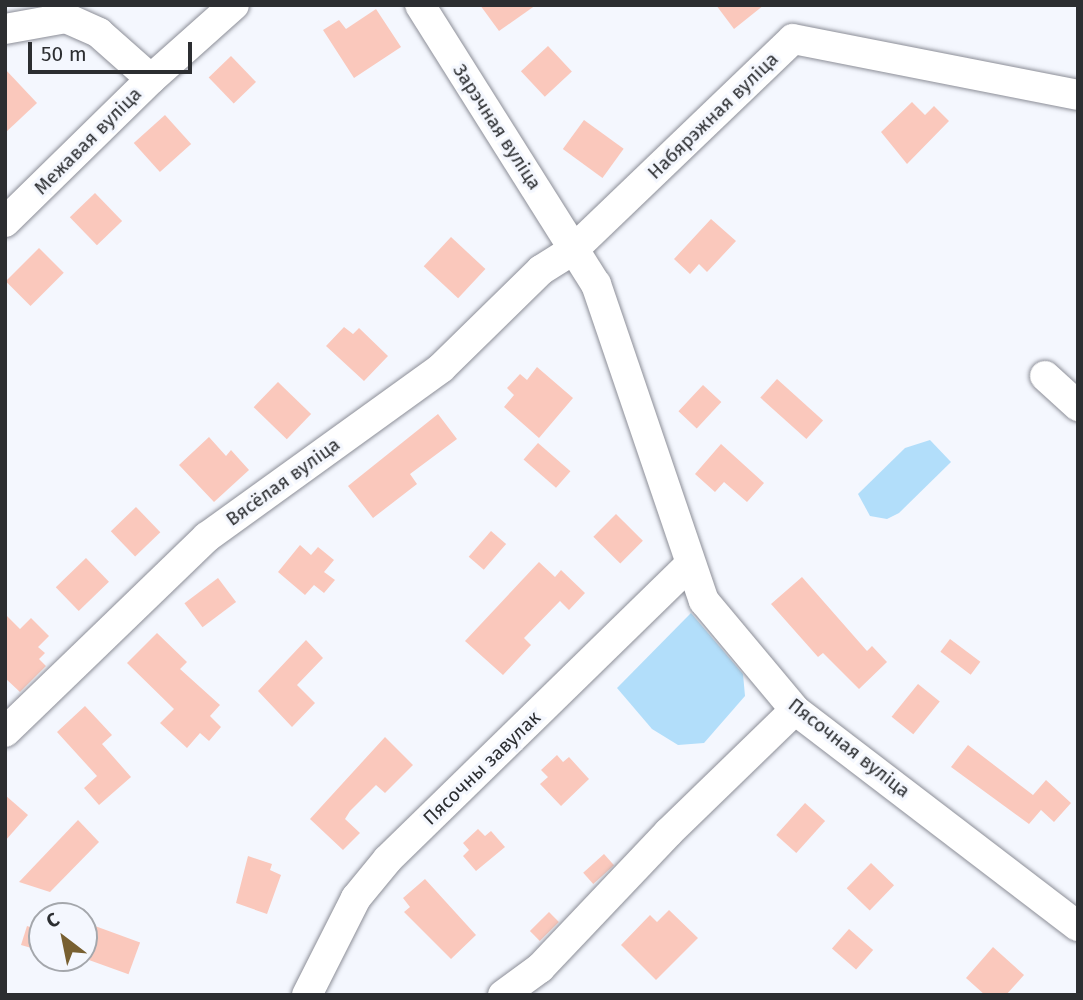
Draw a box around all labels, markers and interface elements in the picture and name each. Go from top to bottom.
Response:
scale bar [32,28,196,72]
text: 50 m [41,41,87,67]
street label: Набярэжная вуліца [643,48,783,184]
street label: Зарэчная вуліца [448,60,546,194]
street label: Межавая вуліца [30,83,146,199]
street label: Вясёлая вуліца [222,433,344,531]
street label: Пясочная вуліца [784,693,914,803]
street label: Пясочны завулак [419,706,545,830]
north arrow [28,902,98,972]
text: С [42,908,63,933]

